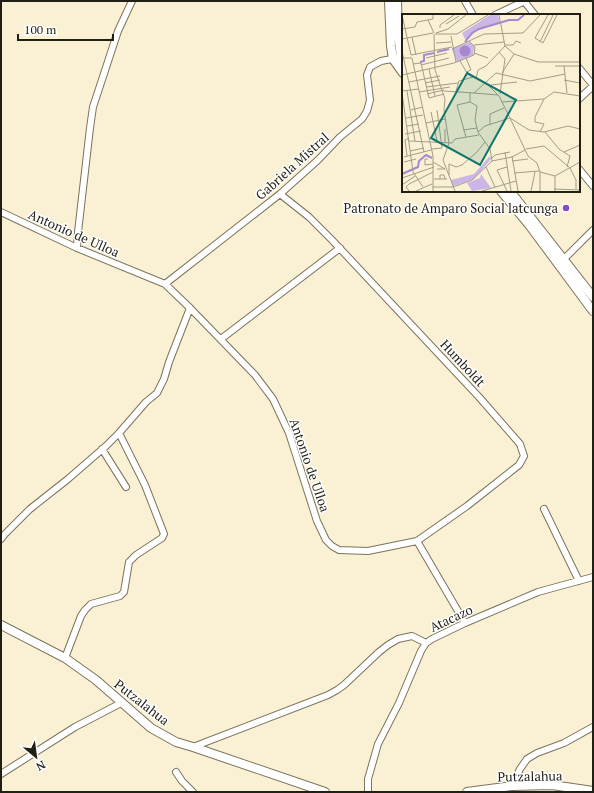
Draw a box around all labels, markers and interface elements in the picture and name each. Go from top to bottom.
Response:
inset map [402,14,580,192]
scale bar [18,16,113,42]
text: 100 m [24,22,57,37]
street label: Gabriela Mistral [252,128,333,204]
place label: Patronato de Amparo Social latcunga [343,199,558,217]
marker: Patronato de Amparo Social latcunga [561,203,571,213]
street label: Antonio de Ulloa [26,205,123,261]
street label: Humboldt [437,336,490,391]
street label: Antonio de Ulloa [286,416,335,515]
street label: Atacazo [427,600,475,636]
street label: Putzalahua [111,675,174,729]
north arrow [16,737,56,777]
text: N [33,758,48,774]
street label: Putzalahua [497,766,563,786]

